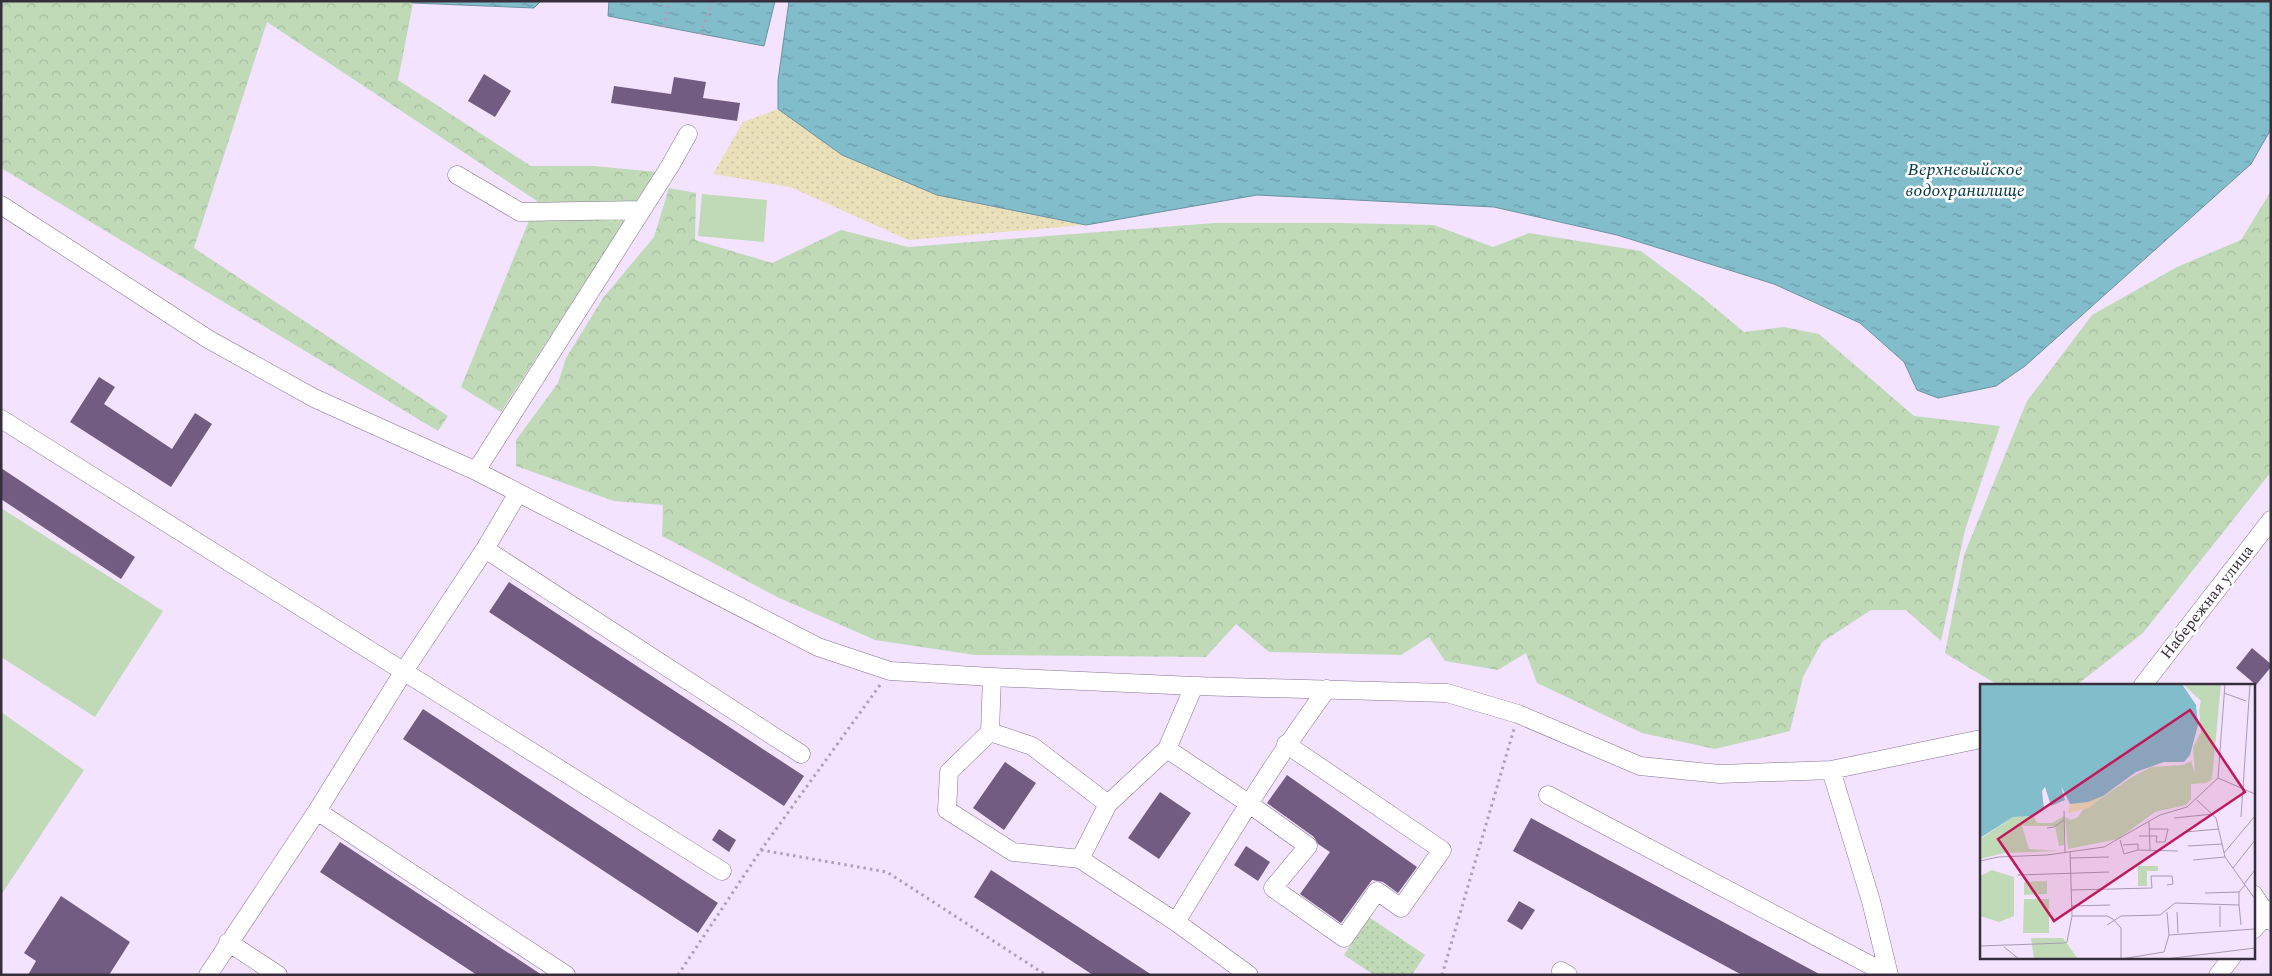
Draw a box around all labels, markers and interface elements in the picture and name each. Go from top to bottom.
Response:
water label: Верхневыйское водохранилище [1905,156,2025,204]
street label: Набережная улица [2155,540,2259,664]
inset map [1980,684,2254,958]

